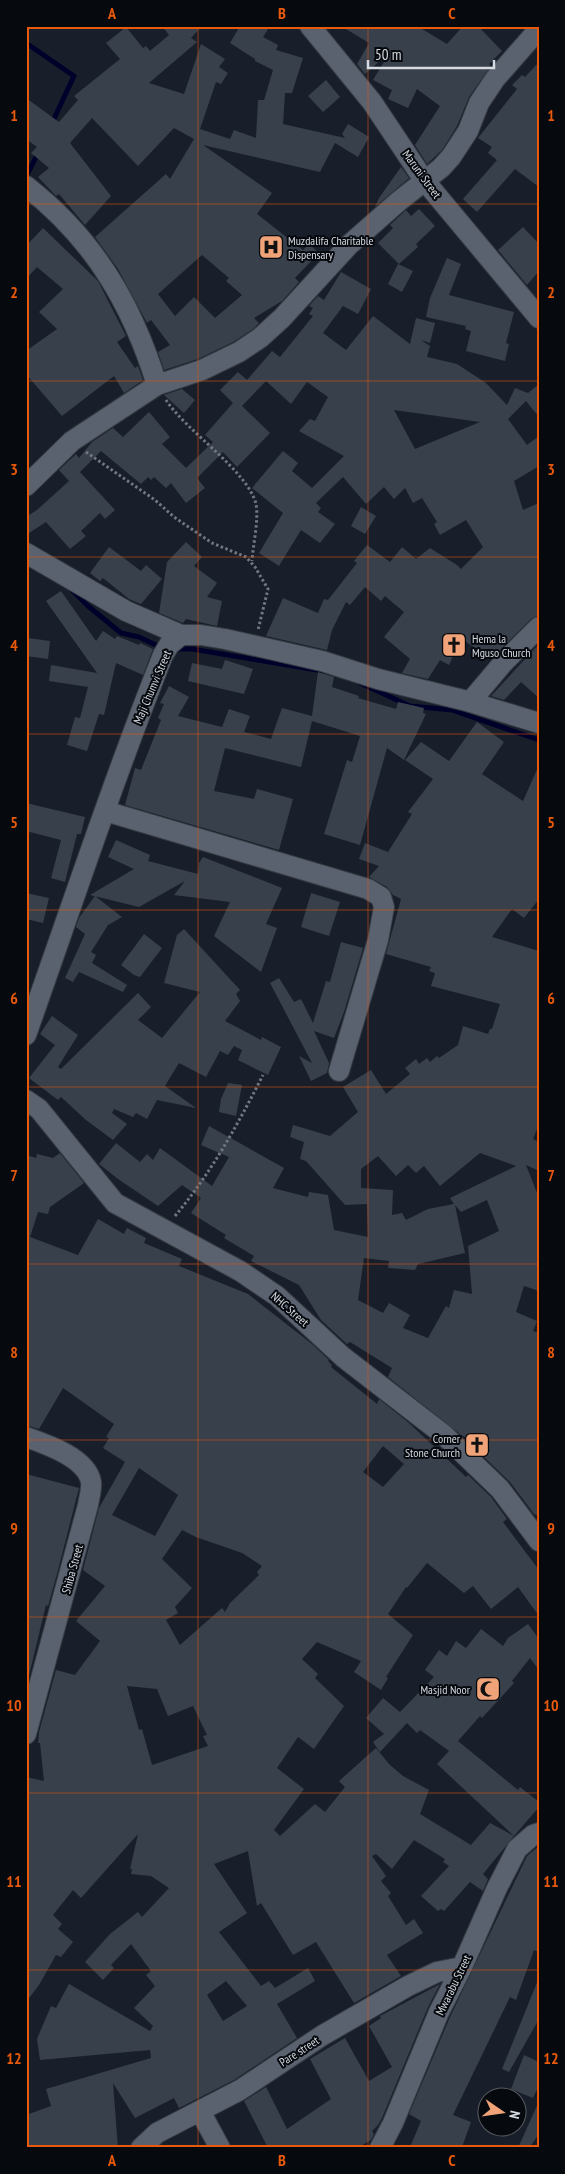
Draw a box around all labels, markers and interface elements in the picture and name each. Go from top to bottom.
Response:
text: A [107,3,117,23]
text: B [278,3,286,23]
text: C [448,3,456,23]
scale bar [368,38,494,70]
text: 50 m [375,45,401,64]
text: 1 [10,105,18,125]
text: 1 [547,105,555,125]
street label: Maruni Street [399,147,445,202]
place label: Muzdalifa Charitable Dispensary [288,233,374,262]
hospital icon: Muzdalifa Charitable Dispensary [258,234,284,260]
text: 2 [10,282,18,302]
text: 2 [547,282,555,302]
text: 3 [10,459,18,479]
text: 3 [547,459,555,479]
place label: Hema la Mguso Church [472,631,531,660]
church icon: Hema la Mguso Church [441,632,467,658]
text: 4 [10,635,18,655]
text: 4 [547,635,555,655]
street label: Maji Chumvi Street [130,647,175,726]
text: 5 [10,812,18,832]
text: 5 [547,812,555,832]
text: 6 [10,988,18,1008]
text: 6 [547,988,555,1008]
text: 7 [10,1165,18,1185]
text: 7 [547,1165,555,1185]
street label: NHC Street [268,1288,313,1330]
text: 8 [10,1342,18,1362]
text: 8 [547,1342,555,1362]
place label: Corner Stone Church [405,1431,461,1460]
church icon: Corner Stone Church [464,1432,490,1458]
text: 9 [10,1518,18,1538]
text: 9 [547,1518,555,1538]
street label: Shiba Street [58,1542,86,1595]
mosque icon: Masjid Noor [475,1676,501,1702]
place label: Masjid Noor [420,1682,471,1697]
text: 10 [6,1695,22,1715]
text: 10 [543,1695,559,1715]
text: 11 [6,1871,22,1891]
text: 11 [543,1871,559,1891]
street label: Mwarabu Street [432,1952,474,2018]
street label: Pare street [276,2032,322,2069]
text: 12 [6,2048,22,2068]
text: 12 [543,2048,559,2068]
north arrow [478,2086,528,2136]
text: N [505,2109,524,2121]
text: A [107,2150,117,2170]
text: B [278,2150,286,2170]
text: C [448,2150,456,2170]

